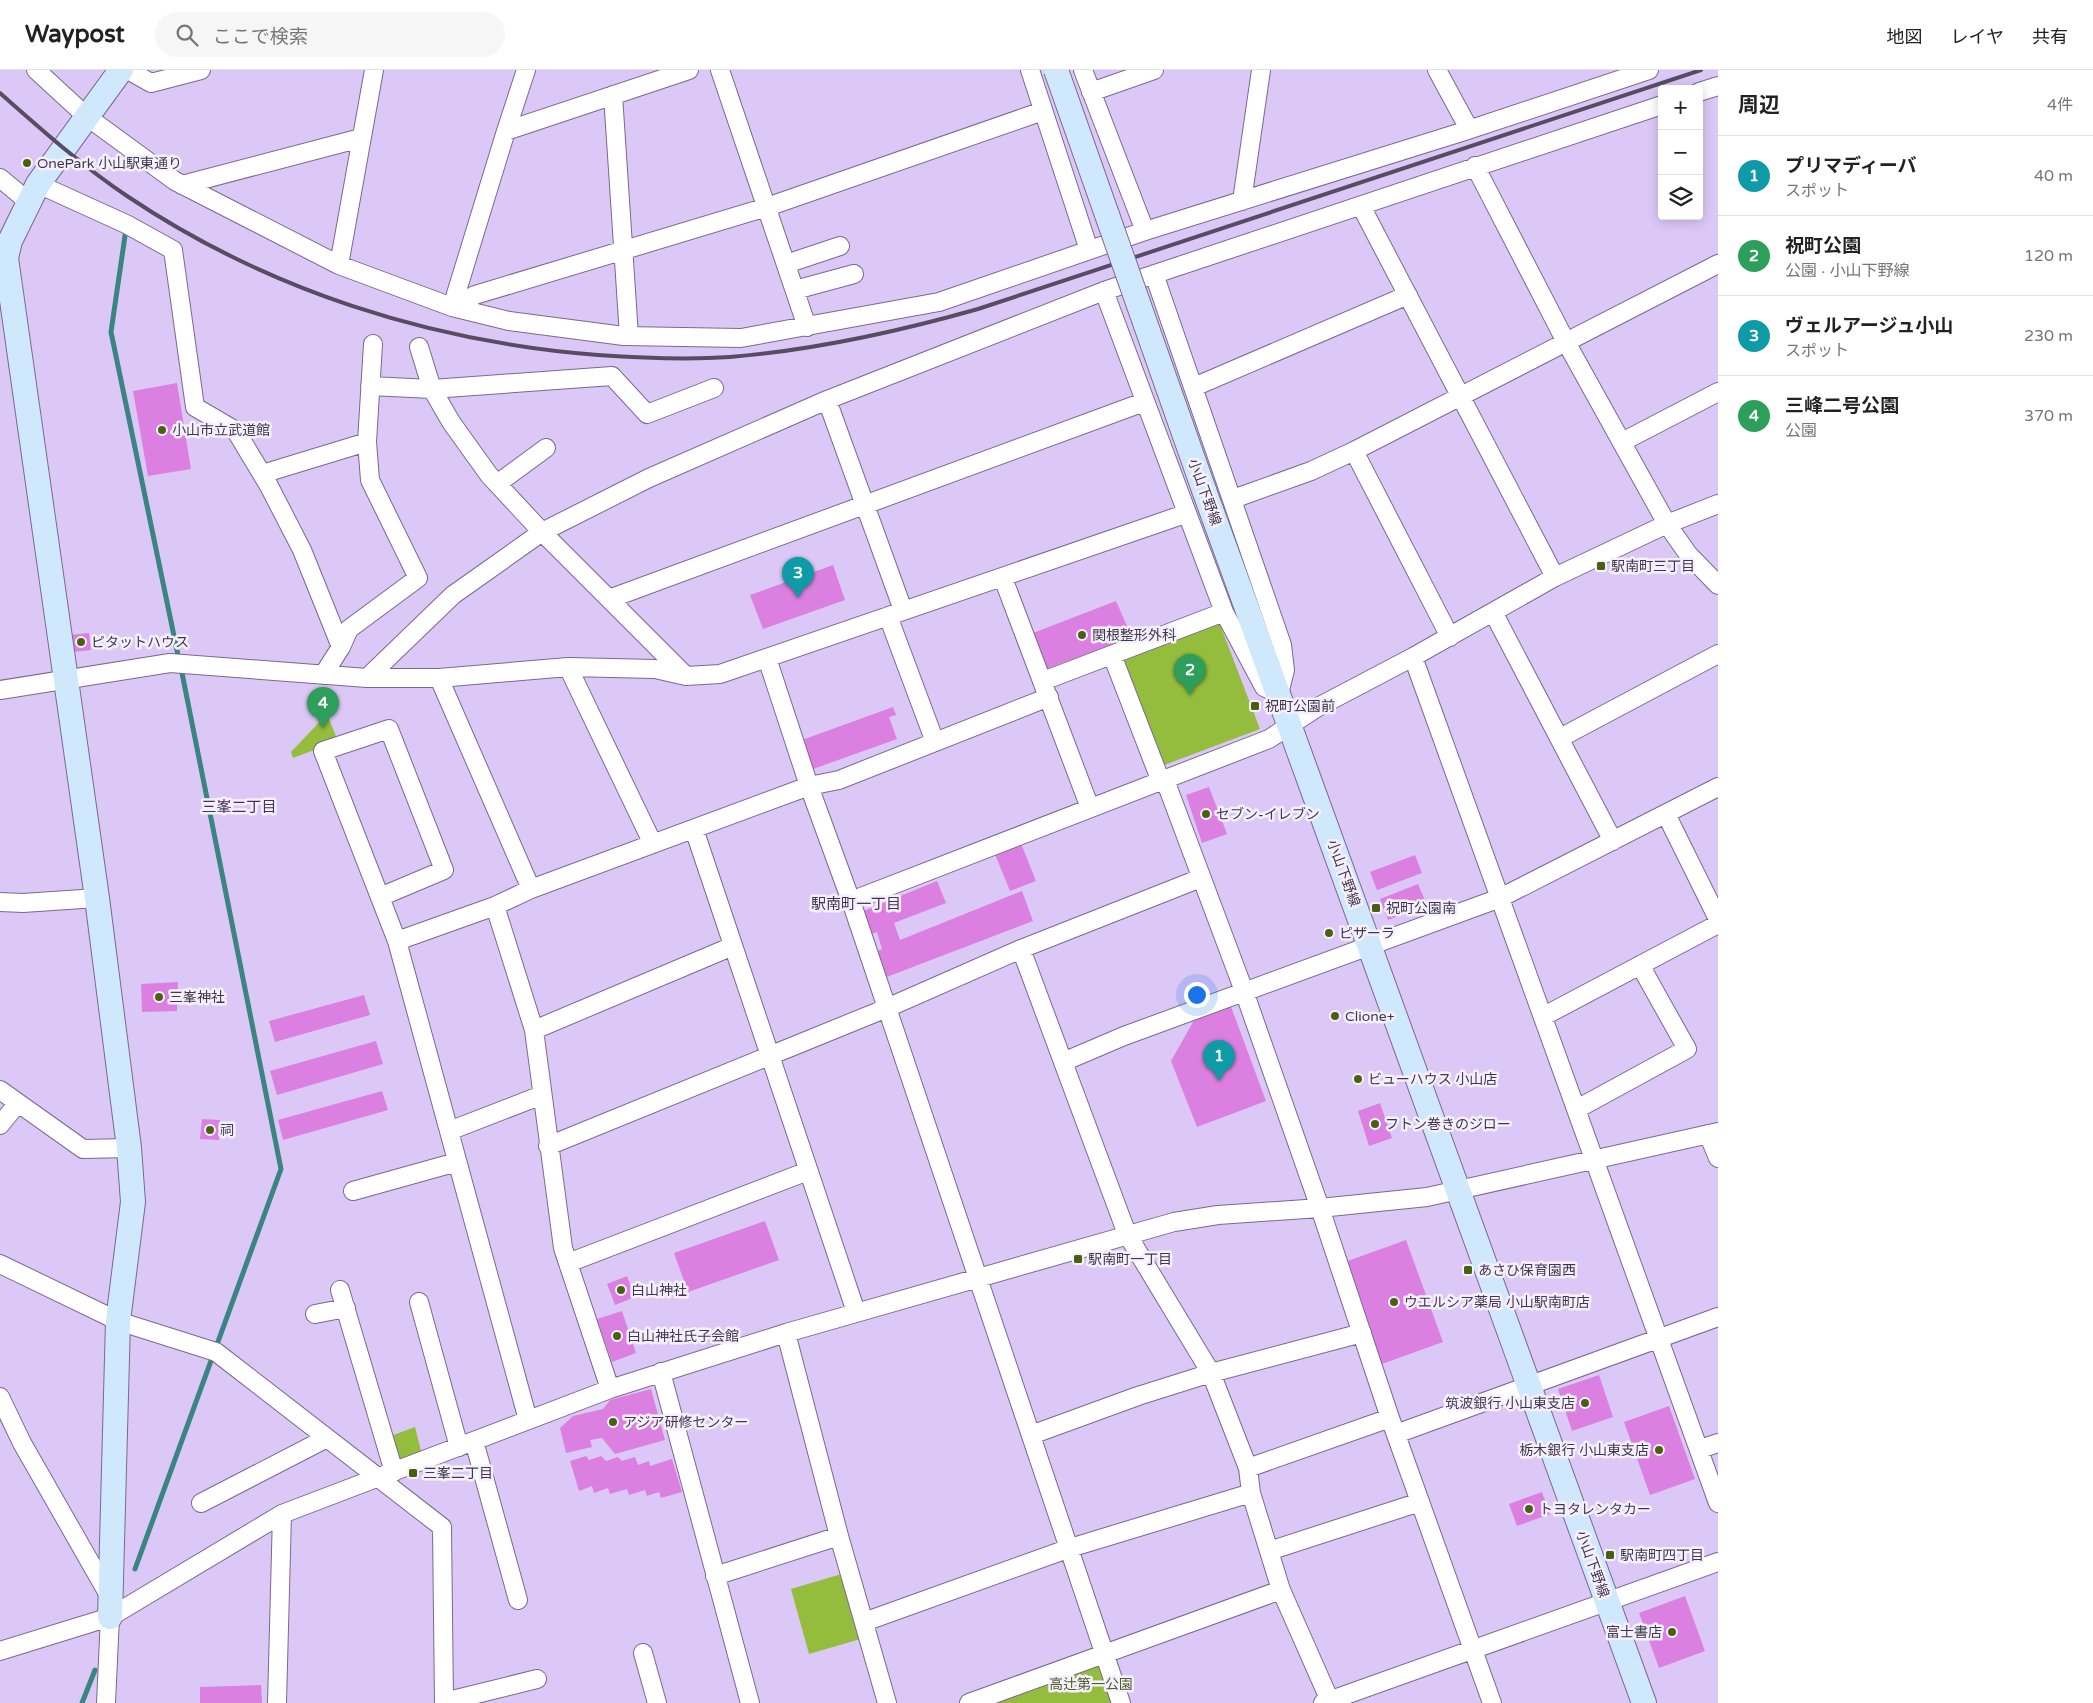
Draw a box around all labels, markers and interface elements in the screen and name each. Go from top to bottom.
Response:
search box [155,12,505,57]
text: Waypost [25,20,125,49]
icon: search [173,21,201,49]
text: ここで検索 [213,26,308,48]
text: 地図 [1887,26,1923,48]
text: レイヤ [1951,26,2004,48]
text: 共有 [2032,26,2068,48]
map controls [1658,85,1703,220]
button: + [1658,85,1703,130]
text: 周辺 [1738,93,1780,118]
text: 4件 [2047,95,2073,115]
button: − [1658,130,1703,175]
place label: OnePark 小山駅東通り [37,155,182,172]
text: プリマディーバ [1785,155,1916,177]
marker: OnePark 小山駅東通り [21,157,33,169]
text: 1 [1749,166,1759,186]
text: 40 m [2034,166,2073,186]
button: layers [1658,175,1703,220]
text: スポット [1785,181,1849,201]
text: 祝町公園 [1785,235,1861,257]
text: 2 [1749,246,1759,266]
text: 120 m [2024,246,2073,266]
text: 公園 · 小山下野線 [1785,261,1909,281]
text: ヴェルアージュ小山 [1785,315,1953,337]
text: 3 [1749,326,1759,346]
text: 230 m [2024,326,2073,346]
text: スポット [1785,341,1849,361]
text: 三峰二号公園 [1785,395,1899,417]
text: 4 [1749,406,1759,426]
text: 370 m [2024,406,2073,426]
text: 公園 [1785,421,1817,441]
place label: 小山市立武道館 [172,422,270,439]
marker: 小山市立武道館 [156,424,168,436]
street label: 小山下野線 [1185,456,1224,528]
pin: 3 [782,557,814,598]
place label: 駅南町三丁目 [1611,558,1695,575]
marker: 駅南町三丁目 [1595,560,1607,572]
place label: 関根整形外科 [1092,627,1176,644]
marker: 関根整形外科 [1076,629,1088,641]
place label: ピタットハウス [91,634,189,651]
marker: ピタットハウス [75,636,87,648]
pin: 2 [1174,654,1206,695]
pin: 4 [307,687,339,728]
place label: 祝町公園前 [1265,698,1335,715]
marker: 祝町公園前 [1249,700,1261,712]
district label: 三峯二丁目 [201,798,277,816]
place label: セブン-イレブン [1216,806,1320,823]
marker: セブン-イレブン [1200,808,1212,820]
street label: 小山下野線 [1324,837,1363,909]
district label: 駅南町一丁目 [811,895,901,913]
place label: 祝町公園南 [1386,900,1456,917]
marker: 祝町公園南 [1370,902,1382,914]
place label: ピザーラ [1339,925,1395,942]
marker: ピザーラ [1323,927,1335,939]
your location [1184,982,1210,1008]
place label: 三峯神社 [169,989,225,1006]
marker: 三峯神社 [153,991,165,1003]
place label: Clione+ [1345,1008,1395,1025]
marker: Clione+ [1329,1010,1341,1022]
pin: 1 [1203,1040,1235,1081]
place label: ビューハウス 小山店 [1368,1071,1497,1088]
marker: ビューハウス 小山店 [1352,1073,1364,1085]
place label: フトン巻きのジロー [1385,1116,1511,1133]
marker: フトン巻きのジロー [1369,1118,1381,1130]
place label: 祠 [220,1122,234,1139]
marker: 祠 [204,1124,216,1136]
place label: 駅南町一丁目 [1088,1251,1172,1268]
marker: 駅南町一丁目 [1072,1253,1084,1265]
place label: あさひ保育園西 [1478,1262,1576,1279]
marker: あさひ保育園西 [1462,1264,1474,1276]
place label: 白山神社 [631,1282,687,1299]
marker: 白山神社 [615,1284,627,1296]
place label: ウエルシア薬局 小山駅南町店 [1404,1294,1590,1311]
marker: ウエルシア薬局 小山駅南町店 [1388,1296,1400,1308]
place label: 白山神社氏子会館 [627,1328,739,1345]
marker: 白山神社氏子会館 [611,1330,623,1342]
place label: 筑波銀行 小山東支店 [1445,1395,1575,1412]
marker: 筑波銀行 小山東支店 [1579,1397,1591,1409]
place label: アジア研修センター [623,1414,748,1431]
marker: アジア研修センター [607,1416,619,1428]
place label: 栃木銀行 小山東支店 [1519,1442,1649,1459]
marker: 栃木銀行 小山東支店 [1653,1444,1665,1456]
place label: 三峯二丁目 [423,1465,493,1482]
marker: 三峯二丁目 [407,1467,419,1479]
place label: トヨタレンタカー [1539,1501,1651,1518]
marker: トヨタレンタカー [1523,1503,1535,1515]
street label: 小山下野線 [1573,1528,1612,1600]
place label: 駅南町四丁目 [1620,1547,1704,1564]
marker: 駅南町四丁目 [1604,1549,1616,1561]
place label: 富士書店 [1606,1624,1662,1641]
marker: 富士書店 [1666,1626,1678,1638]
park label: 高辻第一公園 [1049,1676,1133,1693]

